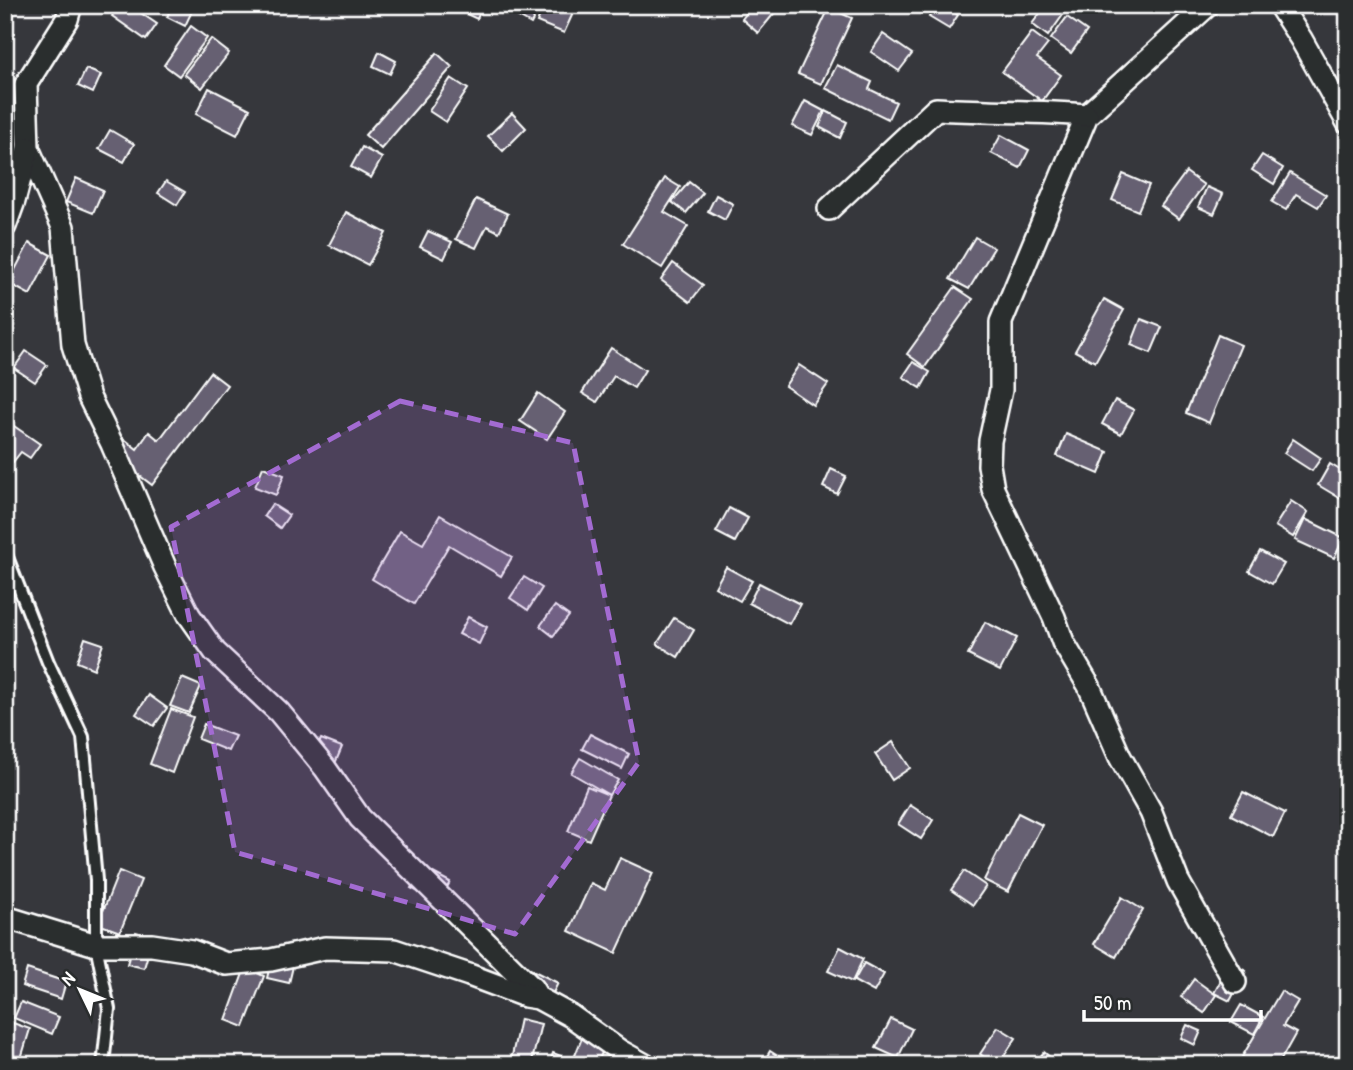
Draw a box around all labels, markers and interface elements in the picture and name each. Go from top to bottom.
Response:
north arrow [46,954,116,1024]
text: N [55,966,81,991]
scale bar [1084,979,1260,1023]
text: 50 m [1094,988,1131,1017]

